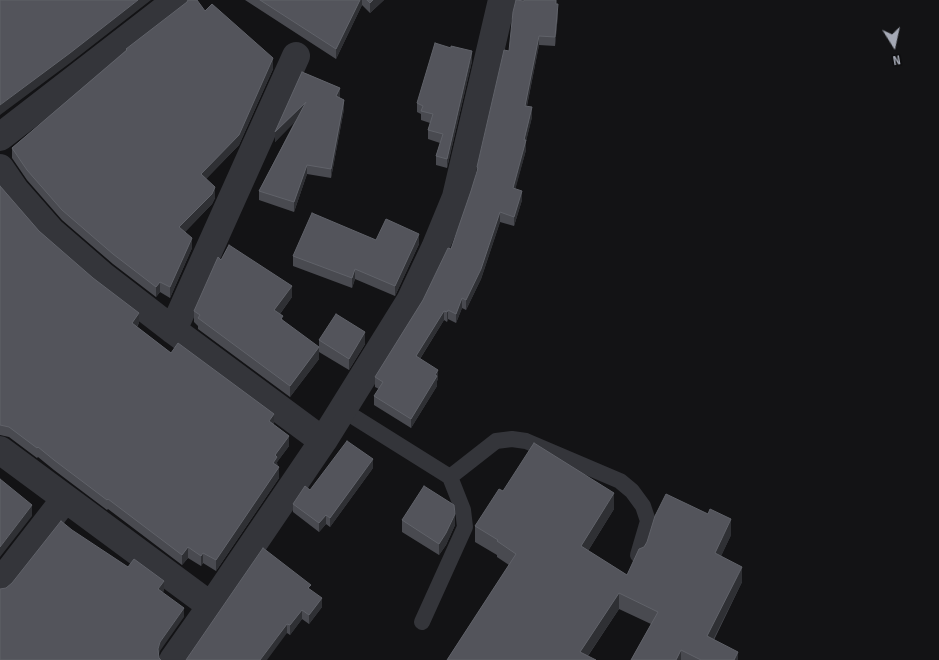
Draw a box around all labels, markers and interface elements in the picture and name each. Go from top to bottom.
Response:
north arrow [869,20,919,70]
text: N [892,51,902,69]

